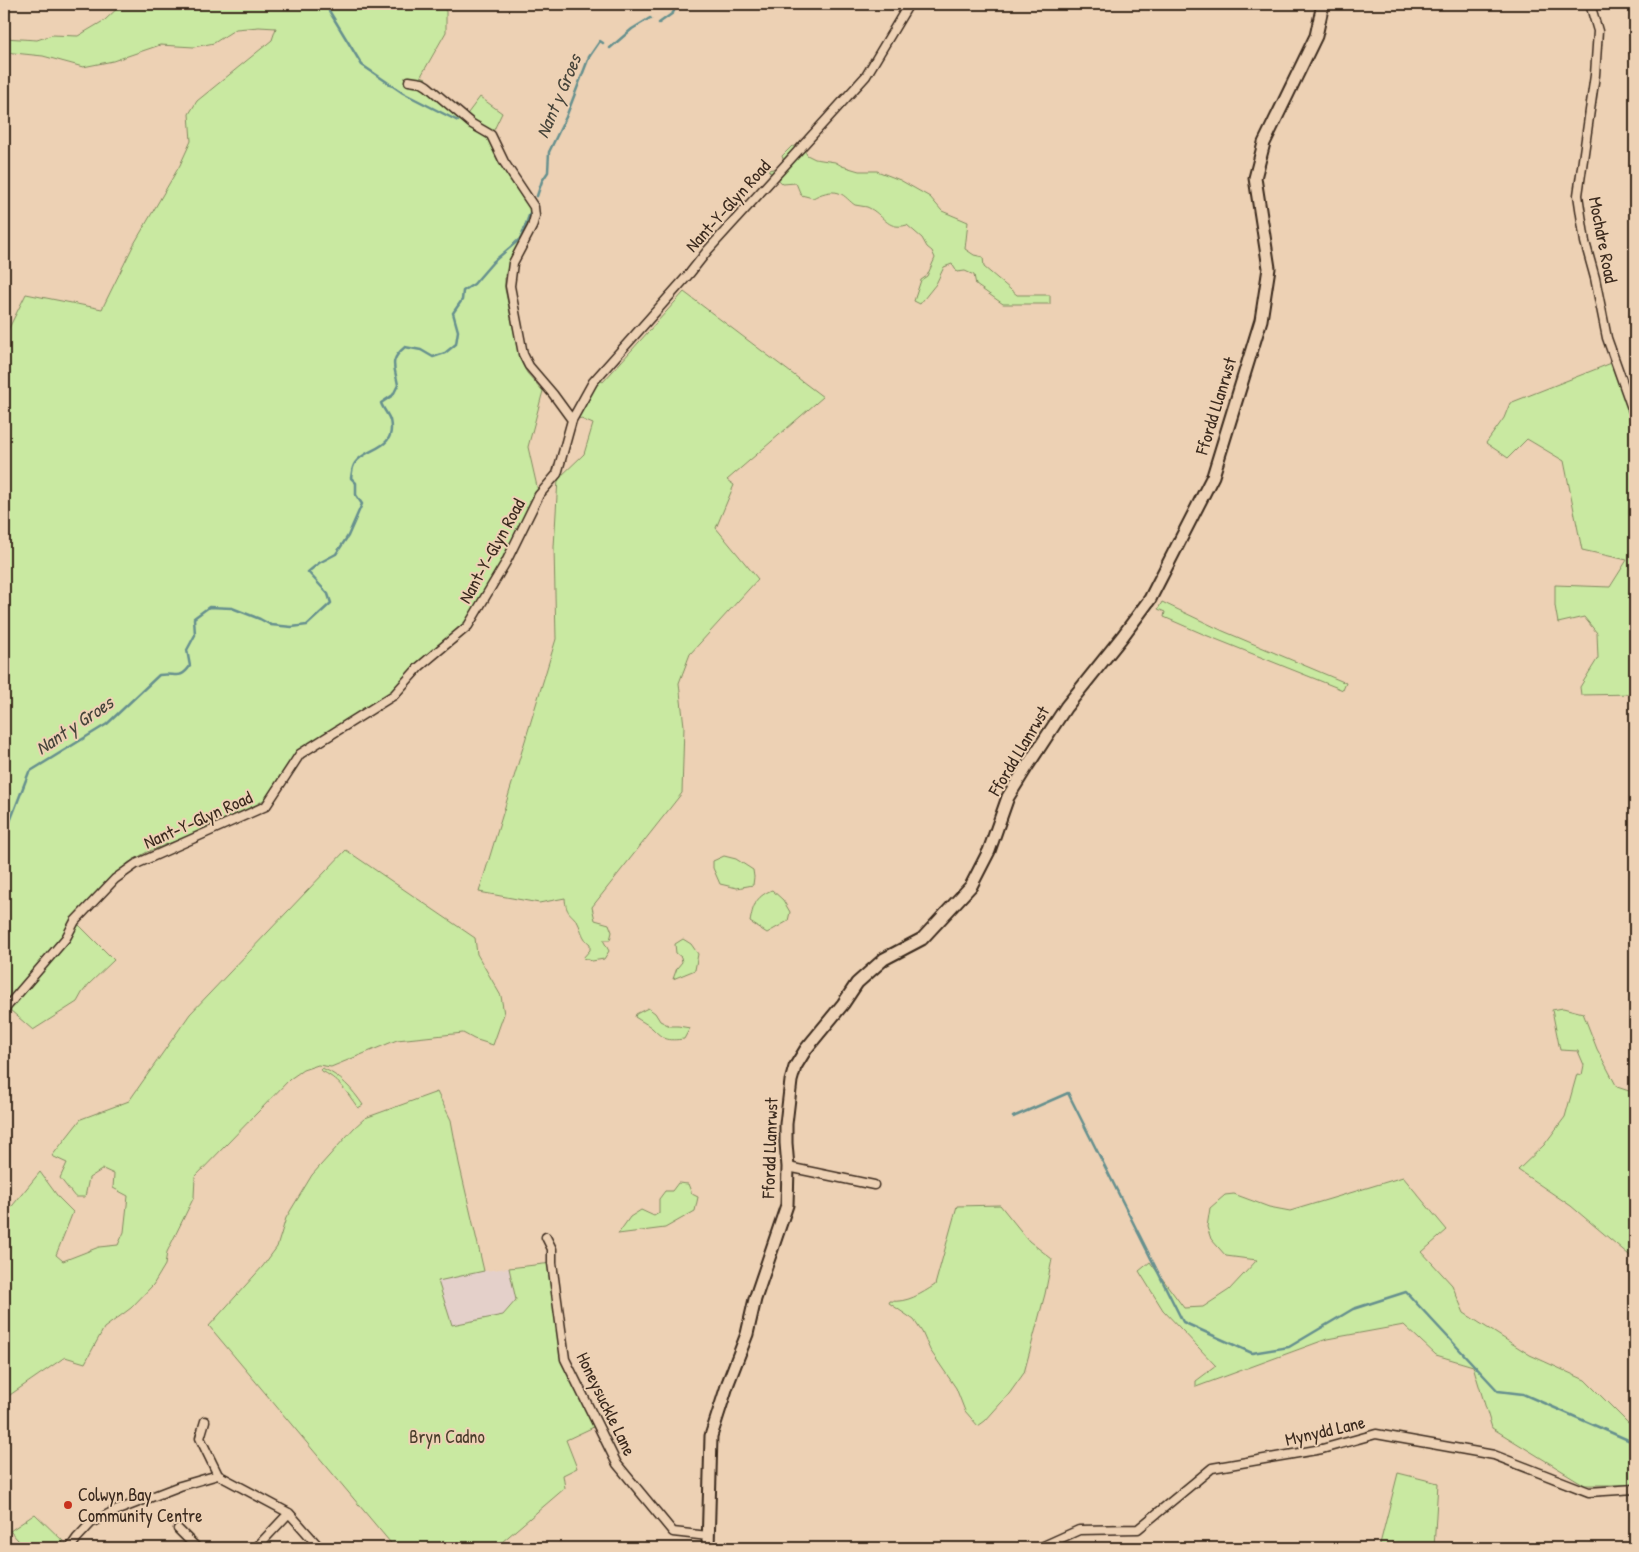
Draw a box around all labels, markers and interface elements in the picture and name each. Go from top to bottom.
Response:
water label: Nant y Groes [529,49,588,142]
street label: Nant-Y-Glyn Road [679,154,776,257]
street label: Mochdre Road [1583,195,1624,285]
street label: Ffordd Llanrwst [1189,353,1242,459]
street label: Nant-Y-Glyn Road [452,494,531,608]
water label: Nant y Groes [30,689,119,761]
street label: Ffordd Llanrwst [981,700,1056,801]
street label: Nant-Y-Glyn Road [140,784,256,855]
street label: Ffordd Llanrwst [755,1096,784,1200]
street label: Honeysuckle Lane [571,1348,642,1460]
street label: Mynydd Lane [1282,1409,1367,1452]
park label: Bryn Cadno [409,1424,485,1449]
place label: Colwyn Bay Community Centre [78,1482,202,1528]
marker: Colwyn Bay Community Centre [62,1499,74,1511]

